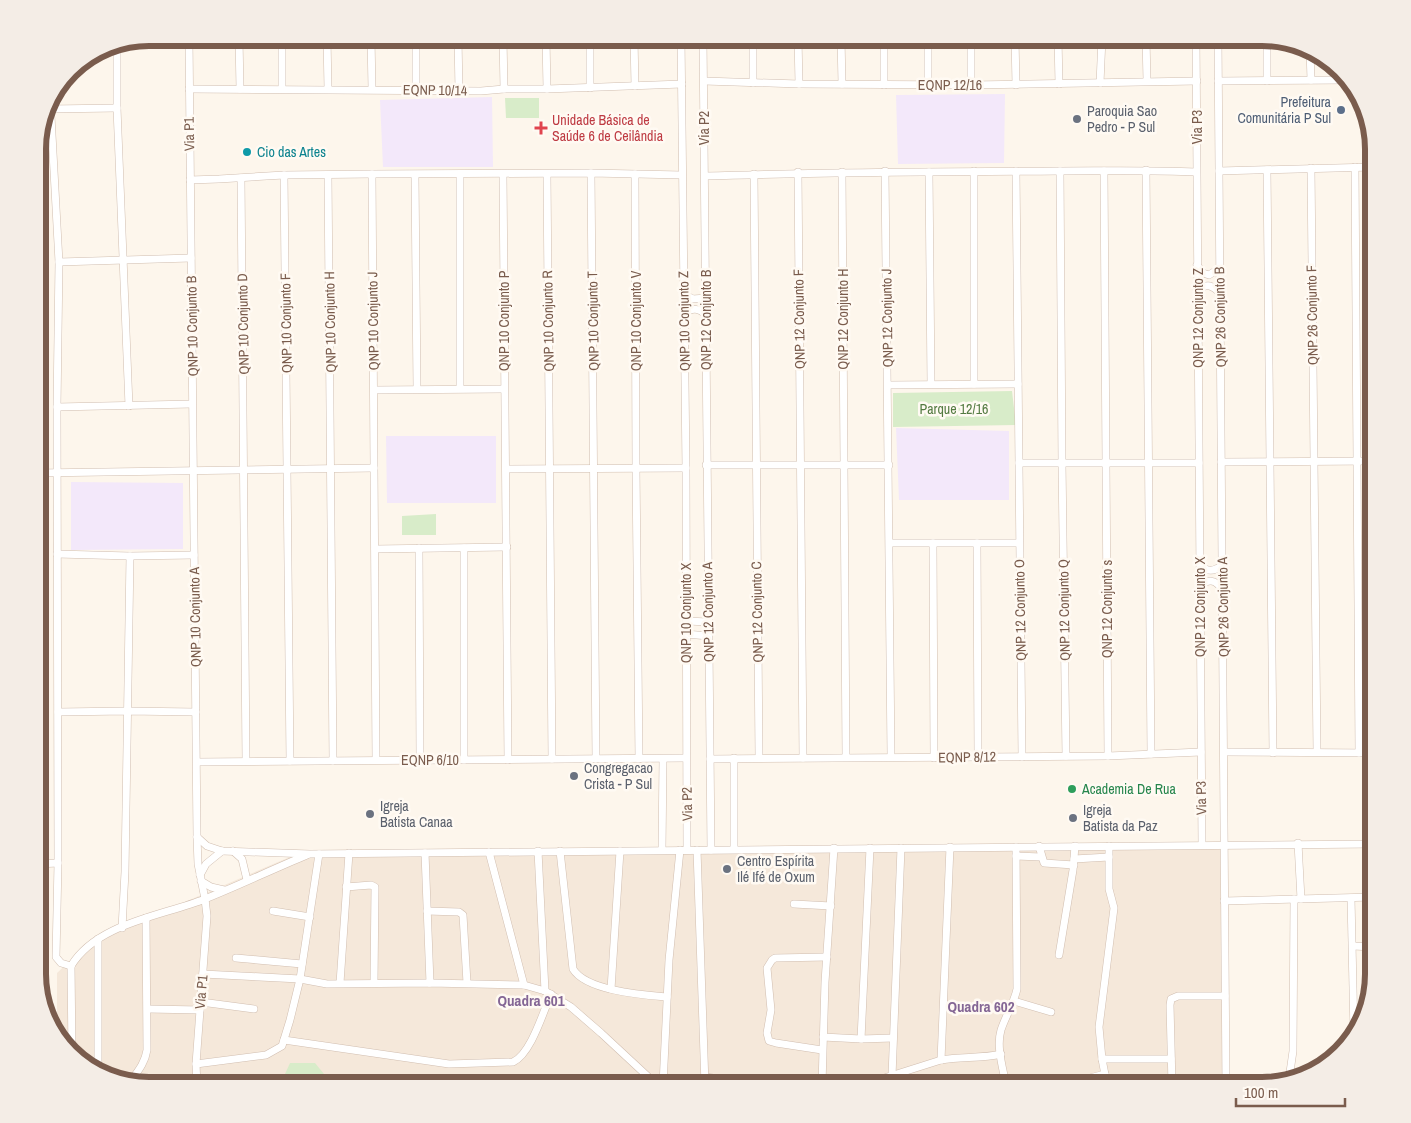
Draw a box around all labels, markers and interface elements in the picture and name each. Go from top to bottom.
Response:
street label: EQNP 12/16 [918,76,982,94]
street label: EQNP 10/14 [403,80,468,100]
place label: Prefeitura Comunitária P Sul [1237,93,1332,127]
place label: Paroquia Sao Pedro - P Sul [1087,102,1157,136]
marker: Prefeitura Comunitária P Sul [1335,104,1347,116]
street label: Via P3 [1188,110,1206,144]
place label: Unidade Básica de Saúde 6 de Ceilândia [552,111,664,145]
street label: Via P2 [695,111,713,145]
marker: Paroquia Sao Pedro - P Sul [1071,113,1083,125]
street label: Via P1 [180,116,198,151]
marker: Unidade Básica de Saúde 6 de Ceilândia [534,121,548,135]
place label: Cio das Artes [257,143,326,161]
marker: Cio das Artes [241,146,253,158]
street label: QNP 26 Conjunto F [1302,265,1322,365]
street label: QNP 26 Conjunto B [1210,266,1230,367]
street label: QNP 12 Conjunto H [834,268,852,370]
street label: QNP 12 Conjunto J [877,268,897,368]
street label: QNP 12 Conjunto Z [1189,268,1207,368]
street label: QNP 12 Conjunto B [697,269,715,370]
street label: QNP 12 Conjunto F [789,269,809,369]
street label: QNP 10 Conjunto P [495,270,513,371]
street label: QNP 10 Conjunto R [538,270,558,372]
street label: QNP 10 Conjunto V [627,270,645,371]
street label: QNP 10 Conjunto H [320,271,340,373]
street label: QNP 10 Conjunto J [363,271,383,371]
street label: QNP 10 Conjunto T [583,271,603,371]
street label: QNP 10 Conjunto Z [674,271,694,371]
street label: QNP 10 Conjunto D [233,273,253,375]
street label: QNP 10 Conjunto F [276,273,296,373]
street label: QNP 10 Conjunto B [182,275,202,376]
park label: Parque 12/16 [920,400,988,418]
street label: QNP 12 Conjunto X [1191,556,1209,657]
street label: QNP 26 Conjunto A [1213,557,1233,657]
street label: QNP 12 Conjunto O [1010,559,1030,661]
street label: QNP 12 Conjunto Q [1054,559,1074,661]
street label: QNP 12 Conjunto s [1098,559,1116,658]
street label: QNP 12 Conjunto C [747,561,767,663]
street label: QNP 10 Conjunto X [677,562,695,663]
street label: QNP 12 Conjunto A [698,562,718,662]
street label: QNP 10 Conjunto A [185,567,205,667]
street label: EQNP 8/12 [938,747,996,767]
street label: EQNP 6/10 [401,751,459,769]
place label: Congregacao Crista - P Sul [584,759,653,793]
marker: Congregacao Crista - P Sul [568,770,580,782]
place label: Academia De Rua [1081,780,1176,798]
street label: Via P3 [1192,781,1210,815]
marker: Academia De Rua [1066,783,1078,795]
street label: Via P2 [678,787,696,821]
place label: Igreja Batista Canaa [380,797,453,831]
place label: Igreja Batista da Paz [1083,801,1158,835]
marker: Igreja Batista Canaa [364,808,376,820]
marker: Igreja Batista da Paz [1067,812,1079,824]
place label: Centro Espírita Ilé Ifé de Oxum [737,852,815,886]
marker: Centro Espírita Ilé Ifé de Oxum [721,863,733,875]
street label: Via P1 [191,974,212,1010]
district label: Quadra 601 [497,990,565,1011]
district label: Quadra 602 [947,996,1015,1017]
scale bar [1236,1076,1345,1108]
text: 100 m [1244,1082,1278,1103]

